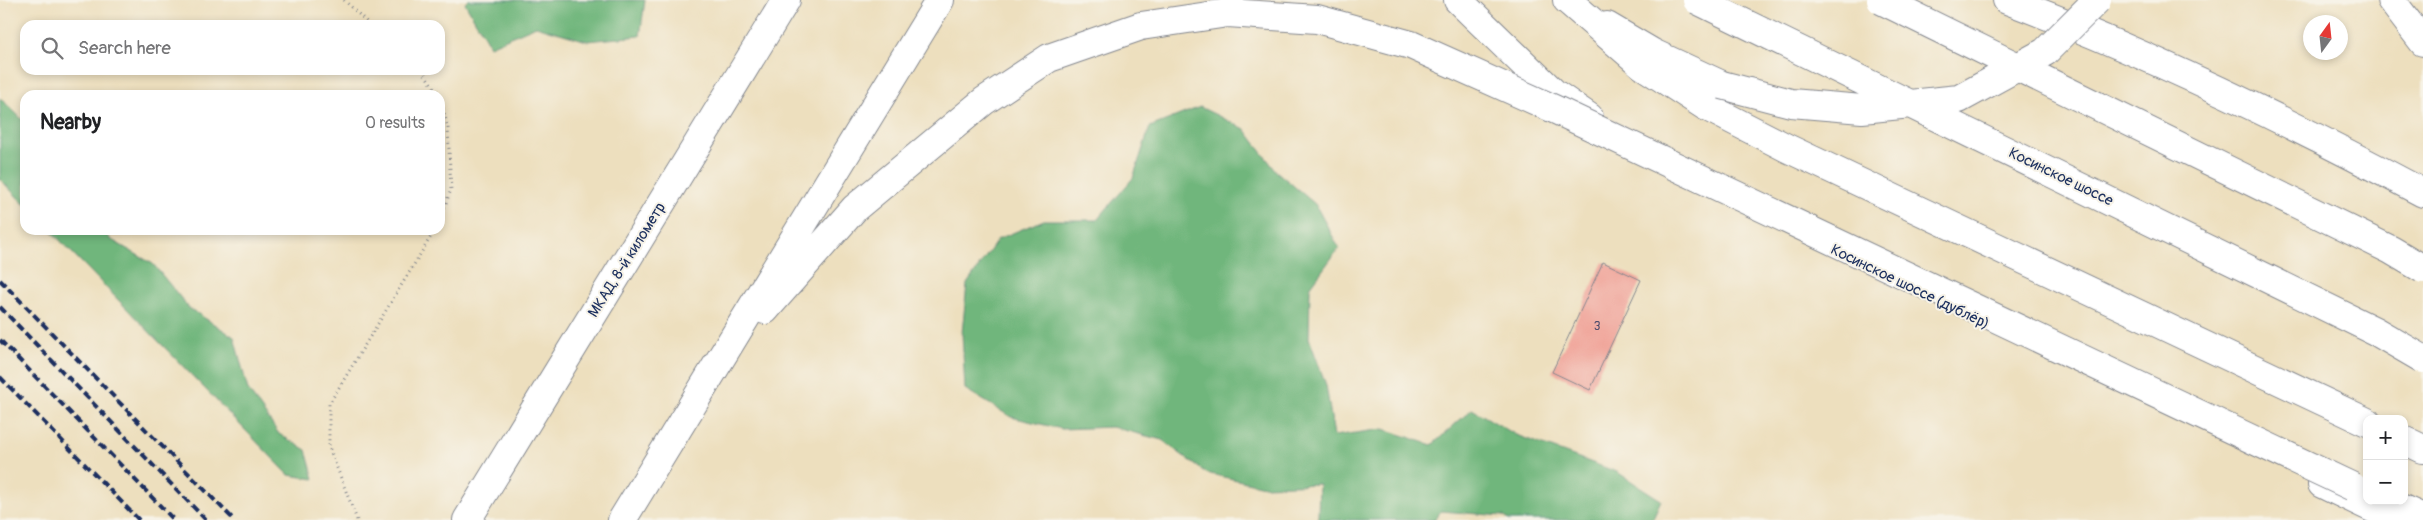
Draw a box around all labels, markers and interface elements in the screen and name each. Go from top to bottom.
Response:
north arrow [2303,15,2348,60]
search box [20,20,445,75]
icon: search [38,34,66,62]
text: Search here [78,36,171,60]
text: Nearby [40,109,101,136]
text: 0 results [365,113,425,133]
street label: Косинское шоссе [2006,144,2117,211]
street label: МКАД, 8-й километр [584,199,670,321]
street label: Косинское шоссе (дублёр) [1828,240,1992,334]
house number: 3 [1594,319,1601,334]
map controls [2363,415,2408,505]
button: + [2363,415,2408,460]
button: − [2363,460,2408,505]

